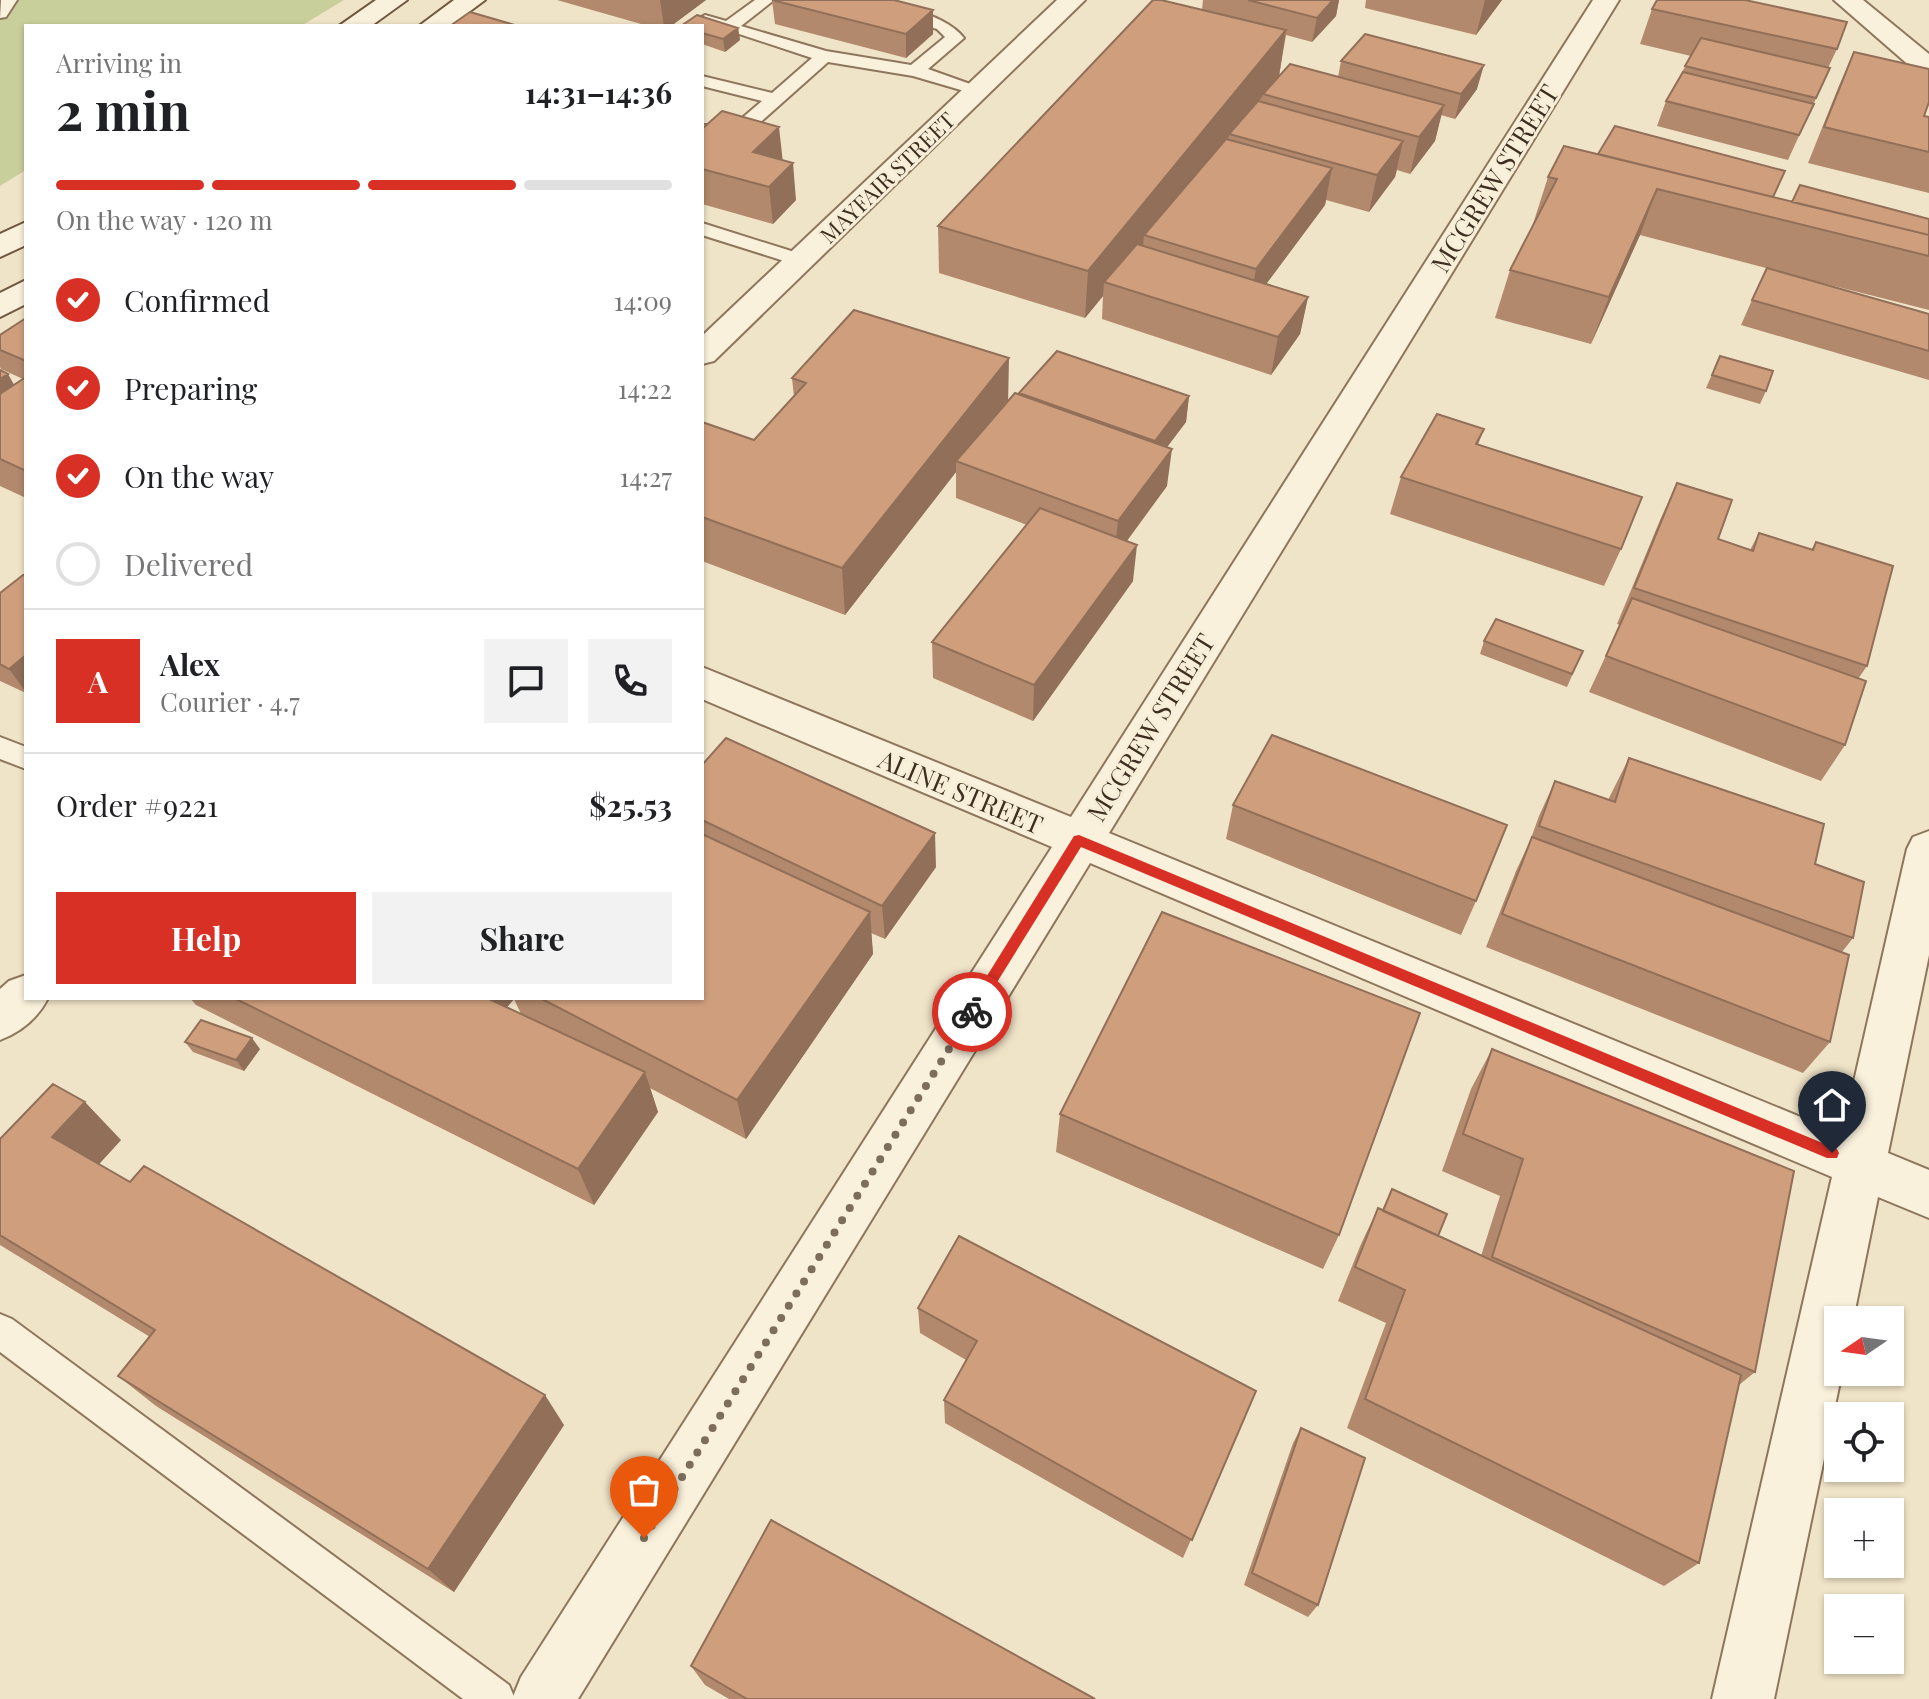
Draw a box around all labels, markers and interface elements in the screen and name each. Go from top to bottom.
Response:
text: Arriving in [56,45,182,80]
text: 14:31–14:36 [525,72,672,112]
text: 2 min [56,75,190,144]
street label: MCGREW STREET [1422,77,1566,279]
street label: MAYFAIR STREET [813,104,961,249]
text: On the way · 120 m [56,202,273,237]
icon: check [56,278,100,322]
text: Confirmed [124,280,270,320]
text: 14:09 [614,283,672,318]
icon: check [56,366,100,410]
text: Preparing [124,368,257,408]
text: 14:22 [618,371,672,406]
icon: check [56,454,100,498]
text: On the way [124,456,274,496]
text: 14:27 [620,459,672,494]
text: Delivered [124,544,253,584]
street label: MCGREW STREET [1078,626,1222,828]
button: chat [484,639,568,723]
button: phone [588,639,672,723]
text: Alex [160,644,220,684]
text: A [88,661,108,701]
text: Courier · 4.7 [160,684,300,719]
street label: ALINE STREET [872,740,1049,841]
text: Order #9221 [56,785,218,825]
text: $25.53 [589,785,672,825]
button: Help [56,892,356,984]
button: Share [372,892,672,984]
courier [932,972,1012,1052]
icon: bike [950,990,994,1034]
pin [1798,1071,1866,1153]
icon: home [1810,1083,1854,1127]
north arrow [1824,1306,1904,1386]
map controls [1824,1306,1904,1674]
button: locate [1824,1402,1904,1482]
pin [610,1456,678,1538]
icon: bag [622,1468,666,1512]
button: + [1824,1498,1904,1578]
button: − [1824,1594,1904,1674]

